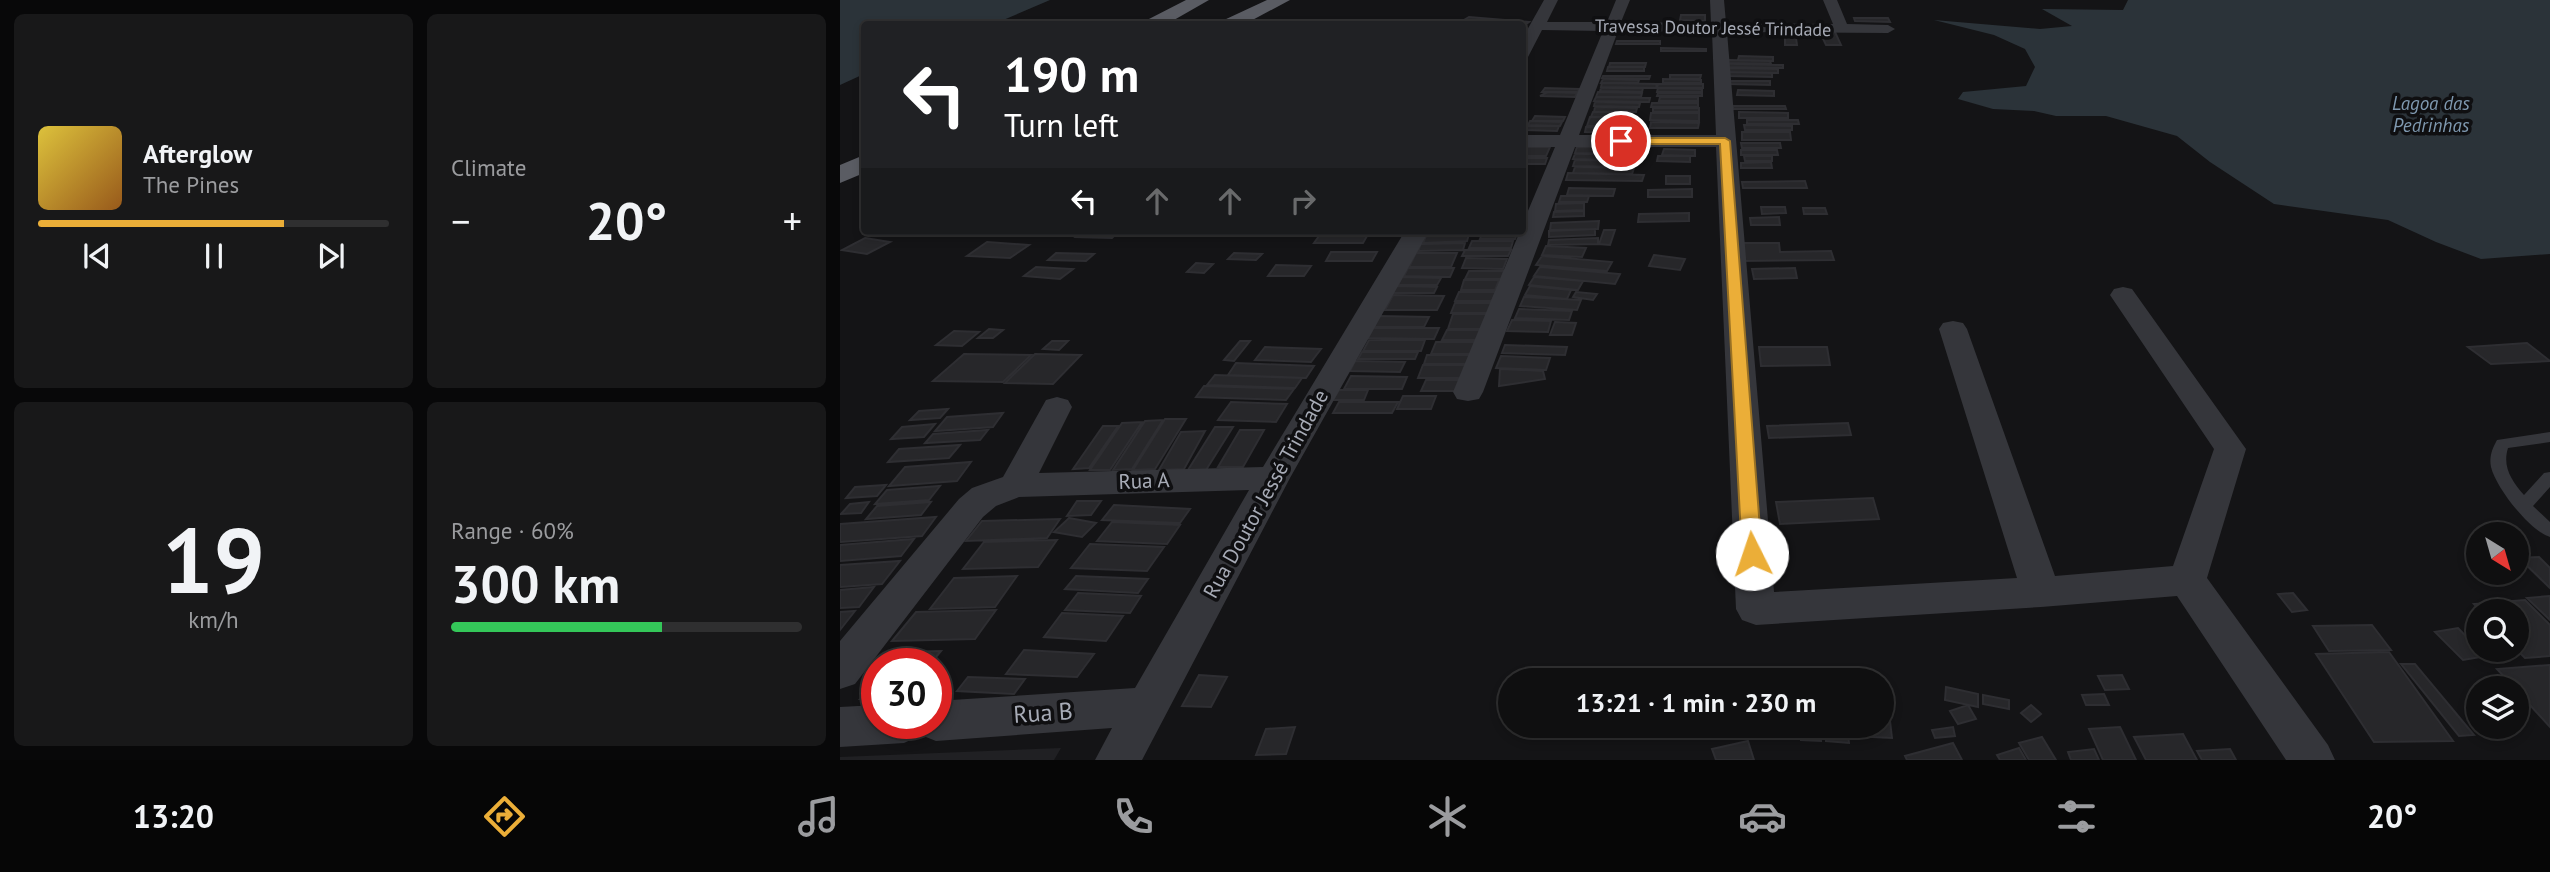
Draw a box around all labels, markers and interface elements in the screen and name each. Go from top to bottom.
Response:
street label: Travessa Doutor Jessé Trindade [1595,14,1831,41]
text: 190 m [1004,42,1139,106]
icon: left [889,49,980,140]
water label: Lagoa das Pedrinhas [2392,91,2470,137]
text: Turn left [1004,104,1119,146]
pin [1591,111,1651,171]
icon: arrive [1602,122,1640,160]
text: Afterglow [143,137,252,170]
text: Climate [451,153,526,182]
text: The Pines [143,170,239,199]
icon: left [1065,182,1103,220]
icon: ahead [1138,182,1176,220]
icon: ahead [1211,182,1249,220]
icon: right [1284,182,1322,220]
text: 20° [586,187,667,254]
text: − [451,196,470,245]
text: + [783,196,802,245]
icon: previous [78,237,116,275]
icon: pause [195,237,233,275]
icon: next [312,237,350,275]
street label: Rua Doutor Jessé Trindade [1197,385,1334,603]
street label: Rua A [1118,466,1171,495]
text: 19 [162,500,265,618]
text: Range · 60% [451,516,574,545]
position arrow [1715,517,1789,591]
north arrow [2466,522,2529,584]
map controls [2466,522,2529,739]
text: 300 km [451,550,620,617]
button: search [2466,599,2529,662]
text: km/h [188,605,239,634]
speed limit sign: 30 [861,648,952,739]
button: layers [2466,676,2529,739]
text: 13:21 · 1 min · 230 m [1576,686,1816,719]
street label: Rua B [1012,695,1074,730]
icon: directions [480,792,529,841]
icon: music [794,792,843,841]
icon: phone [1109,792,1158,841]
icon: climate [1423,792,1472,841]
icon: car [1738,792,1787,841]
icon: filters [2052,792,2101,841]
text: 13:20 [133,795,214,837]
text: 20° [2367,795,2417,837]

